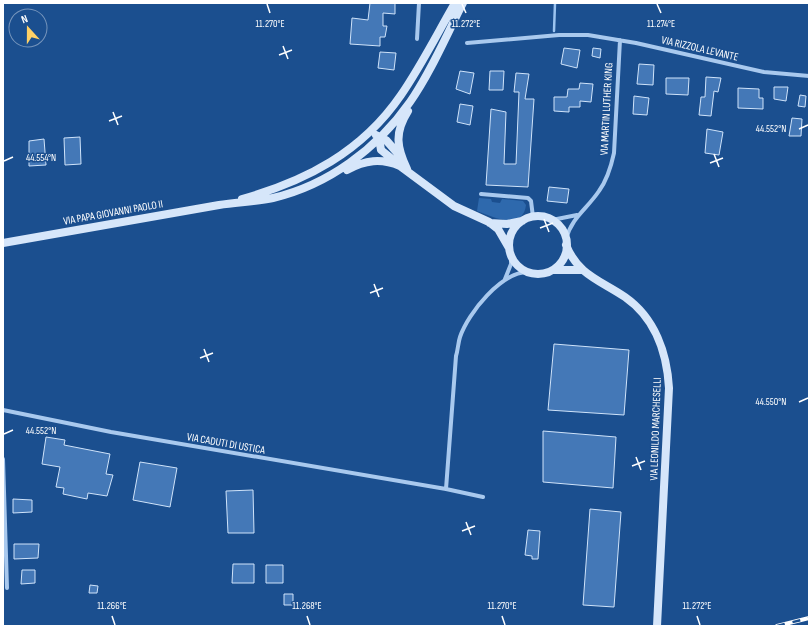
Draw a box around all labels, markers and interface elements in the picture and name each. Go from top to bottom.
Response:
north arrow [8,8,48,48]
text: N [20,12,30,26]
text: 11.270°E [255,18,285,30]
text: 11.272°E [452,18,480,30]
text: 11.274°E [647,18,675,30]
street label: VIA RIZZOLA LEVANTE [660,33,740,64]
street label: VIA MARTIN LUTHER KING [598,62,615,156]
text: 44.552°N [756,123,786,135]
text: 44.554°N [26,152,56,164]
street label: VIA PAPA GIOVANNI PAOLO II [62,197,164,228]
street label: VIA LEONILDO MARCHESELLI [647,377,664,481]
text: 44.550°N [756,396,786,408]
text: 44.552°N [26,425,56,437]
street label: VIA CADUTI DI USTICA [186,430,266,457]
text: 11.266°E [97,600,127,612]
text: 11.268°E [292,600,322,612]
text: 11.270°E [487,600,517,612]
text: 11.272°E [683,600,711,612]

